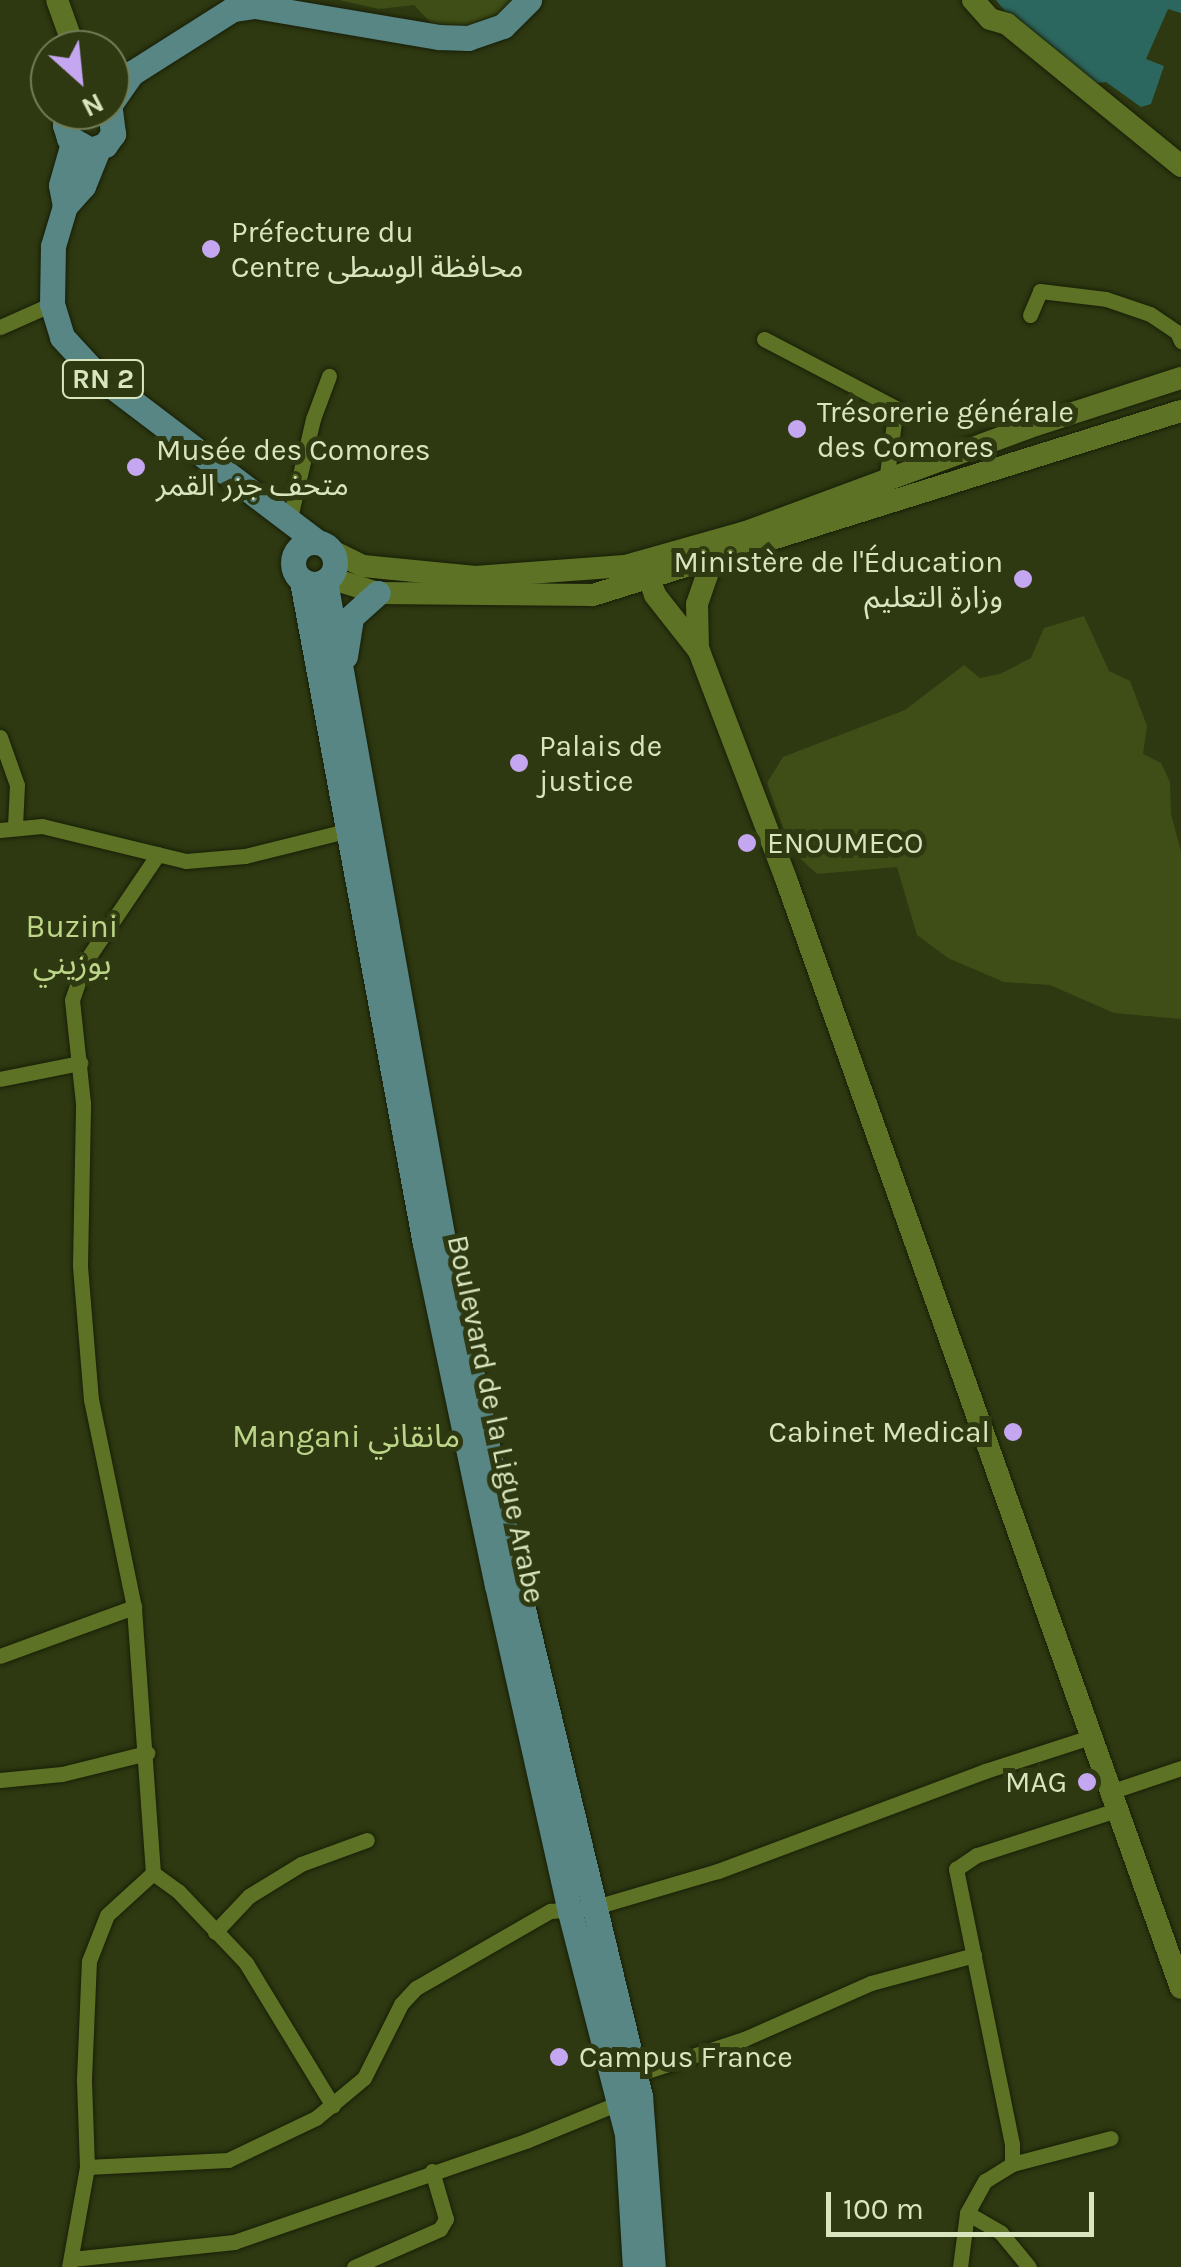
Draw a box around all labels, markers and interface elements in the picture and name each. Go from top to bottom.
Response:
north arrow [30,30,130,130]
text: N [77,86,109,125]
place label: Préfecture du Centre محافظة الوسطى [231,214,524,284]
marker: Préfecture du Centre محافظة الوسطى [200,238,222,260]
road number: RN 2 [61,356,146,402]
place label: Trésorerie générale des Comores [817,394,1074,464]
marker: Trésorerie générale des Comores [786,418,808,440]
place label: Musée des Comores متحف جزر القمر [156,432,431,502]
marker: Musée des Comores متحف جزر القمر [125,456,147,478]
place label: Ministère de l'Éducation وزارة التعليم [673,544,1003,614]
marker: Ministère de l'Éducation وزارة التعليم [1012,568,1034,590]
place label: Palais de justice [539,728,662,798]
marker: Palais de justice [508,752,530,774]
place label: ENOUMECO [767,825,923,861]
marker: ENOUMECO [736,832,758,854]
district label: Buzini بوزيني [18,909,126,984]
street label: Boulevard de la Ligue Arabe [439,1232,553,1606]
place label: Cabinet Medical [769,1414,990,1450]
district label: Mangani مانقاني [232,1418,460,1456]
marker: Cabinet Medical [1000,1419,1026,1445]
place label: MAG [1005,1764,1067,1800]
marker: MAG [1076,1771,1098,1793]
place label: Campus France [579,2039,793,2075]
marker: Campus France [548,2046,570,2068]
scale bar [831,2172,1098,2234]
text: 100 m [843,2191,924,2227]

